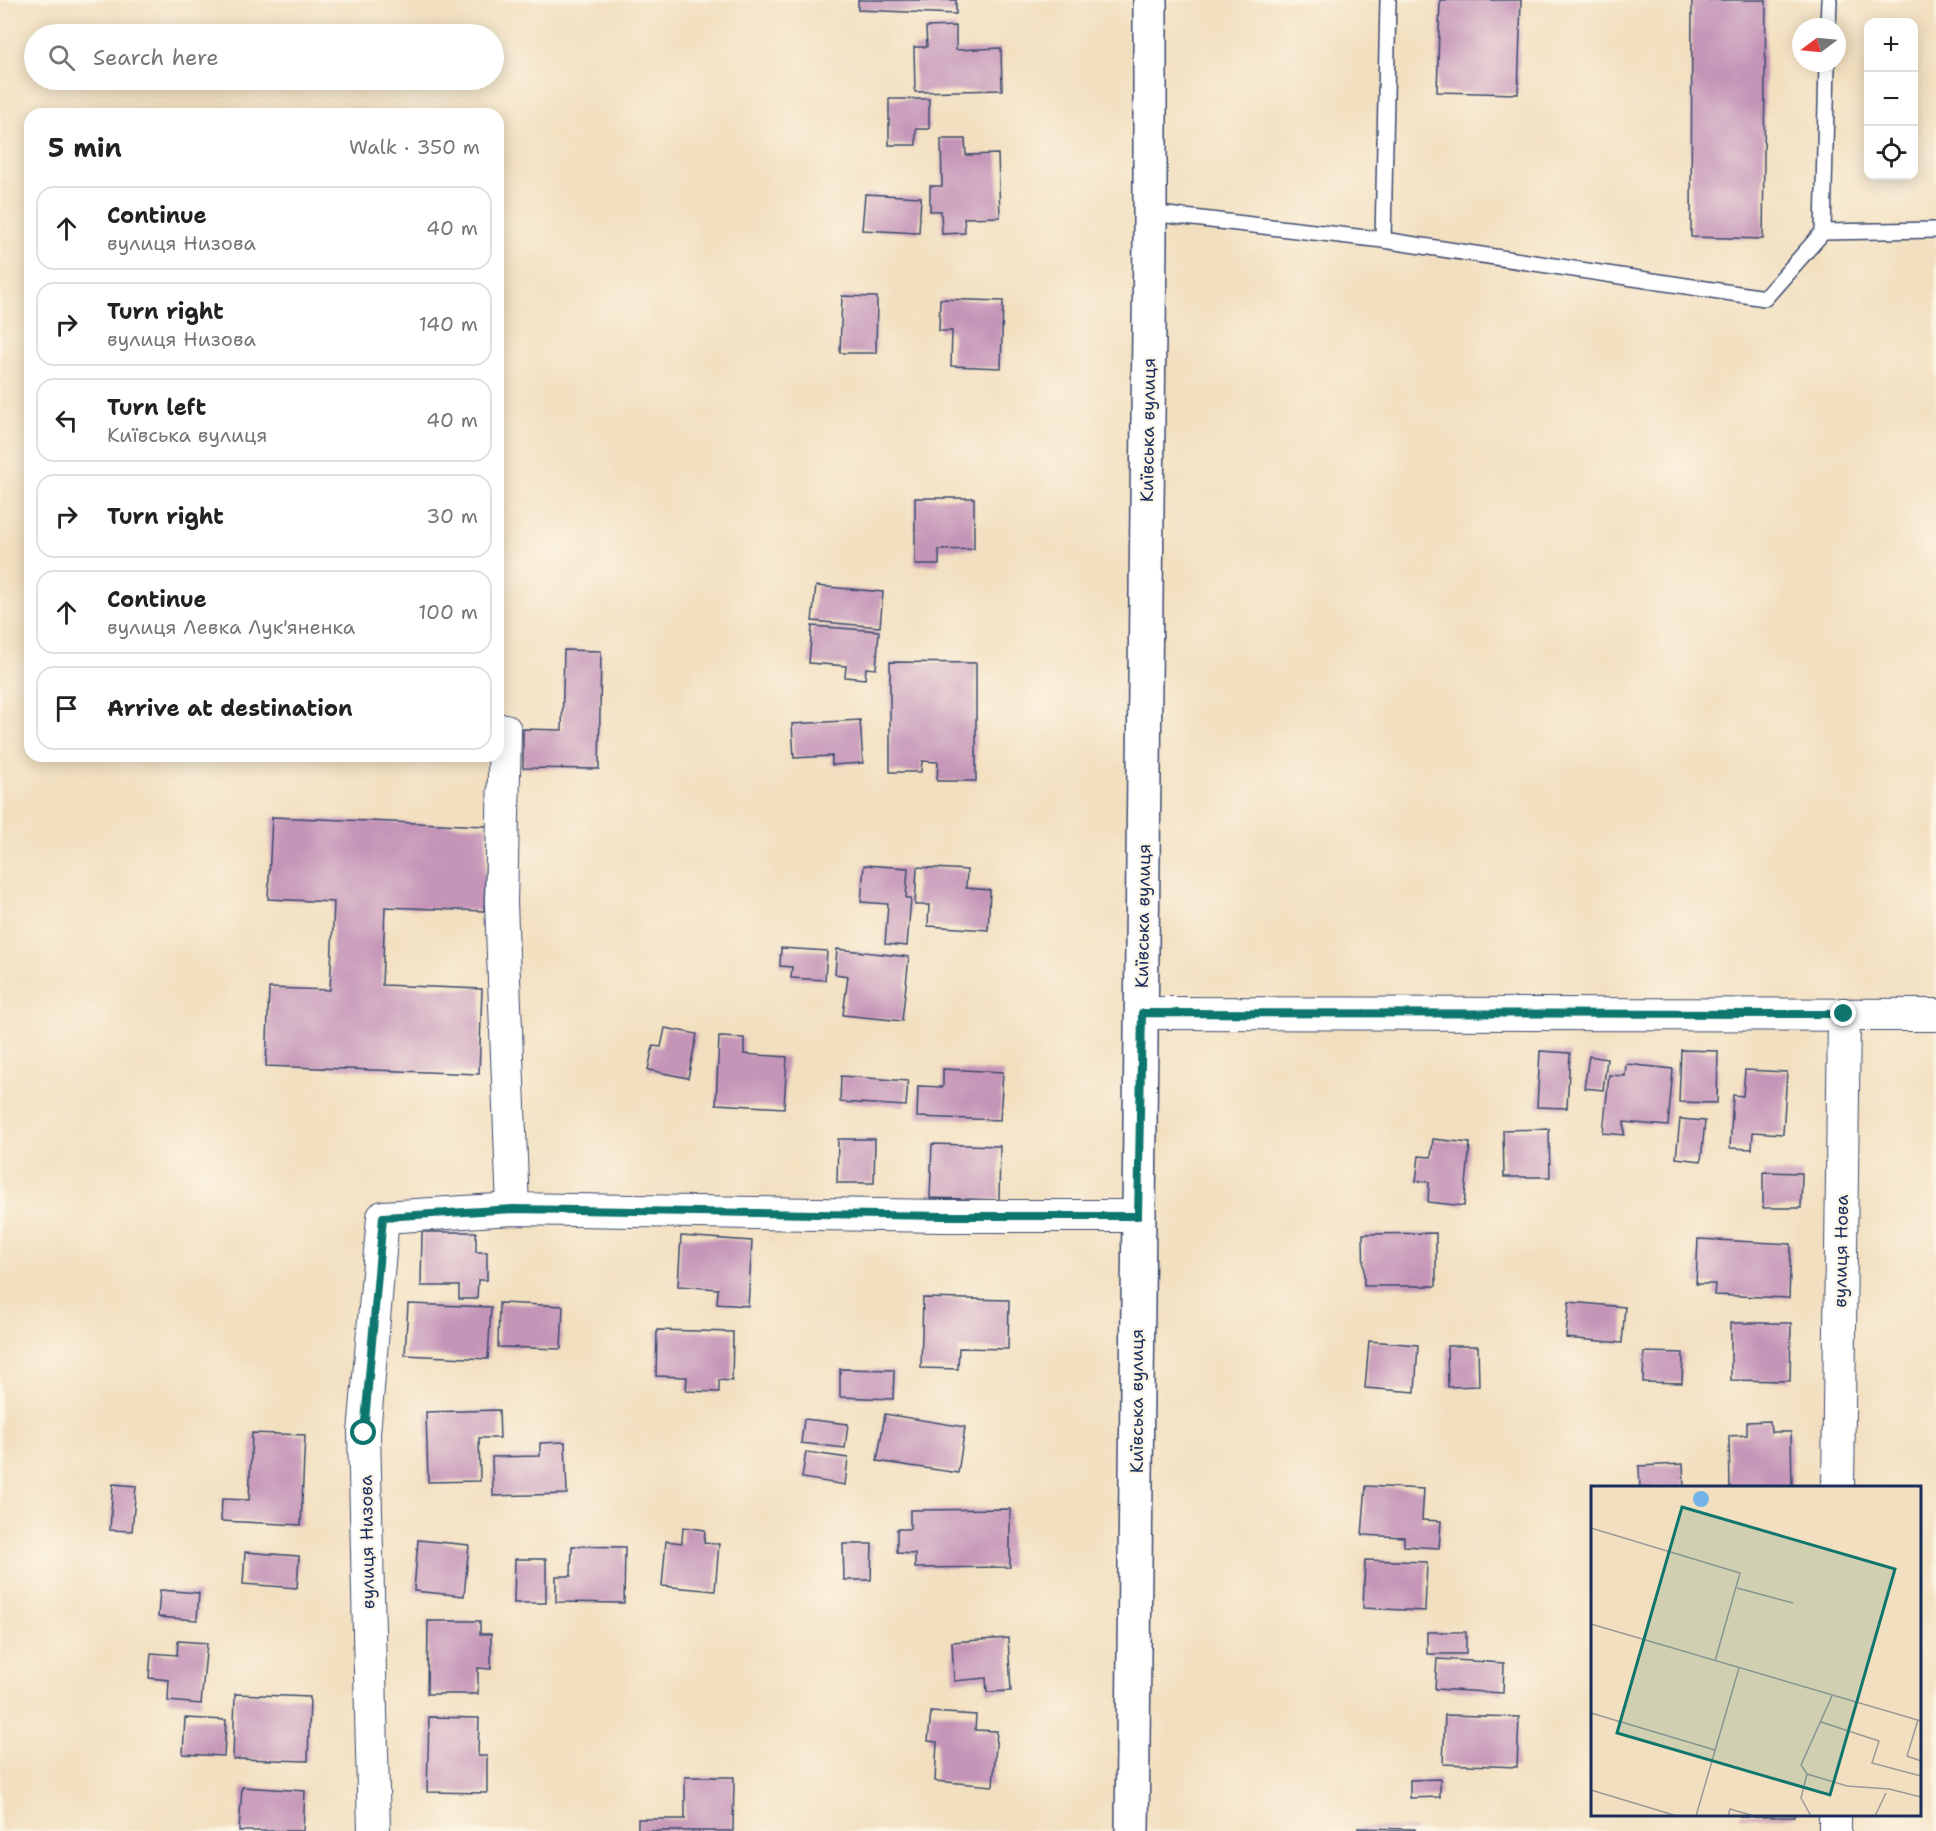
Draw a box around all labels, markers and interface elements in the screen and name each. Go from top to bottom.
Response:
north arrow [1792,18,1846,72]
map controls [1864,18,1918,180]
button: + [1864,18,1918,72]
search box [24,24,504,90]
icon: search [45,41,78,74]
text: Search here [93,43,219,72]
button: − [1864,72,1918,126]
button: locate [1864,126,1918,180]
text: 5 min [48,130,122,165]
text: Walk · 350 m [349,134,480,160]
text: Continue [107,201,207,230]
icon: ahead [50,212,83,245]
text: 40 m [426,215,478,241]
text: вулиця Низова [107,230,256,256]
text: Turn right [107,297,224,326]
icon: right [50,308,83,341]
text: 140 m [419,311,478,337]
text: вулиця Низова [107,326,256,352]
street label: Київська вулиця [1135,358,1161,502]
text: Turn left [107,393,206,422]
icon: left [50,404,83,437]
text: 40 m [426,407,478,433]
text: Київська вулиця [107,422,267,448]
icon: right [50,500,83,533]
text: Turn right [107,502,224,531]
text: 30 m [426,503,478,529]
text: Continue [107,585,207,614]
icon: ahead [50,596,83,629]
text: 100 m [418,599,478,625]
text: вулиця Левка Лук'яненка [107,614,355,640]
icon: arrive [50,692,83,725]
text: Arrive at destination [107,694,353,723]
street label: Київська вулиця [1130,844,1156,988]
route end [1830,1000,1856,1026]
street label: вулиця Нова [1828,1194,1854,1308]
street label: Київська вулиця [1125,1329,1149,1473]
route start [350,1419,376,1445]
street label: вулиця Низова [354,1475,380,1609]
inset map [1591,1486,1921,1816]

